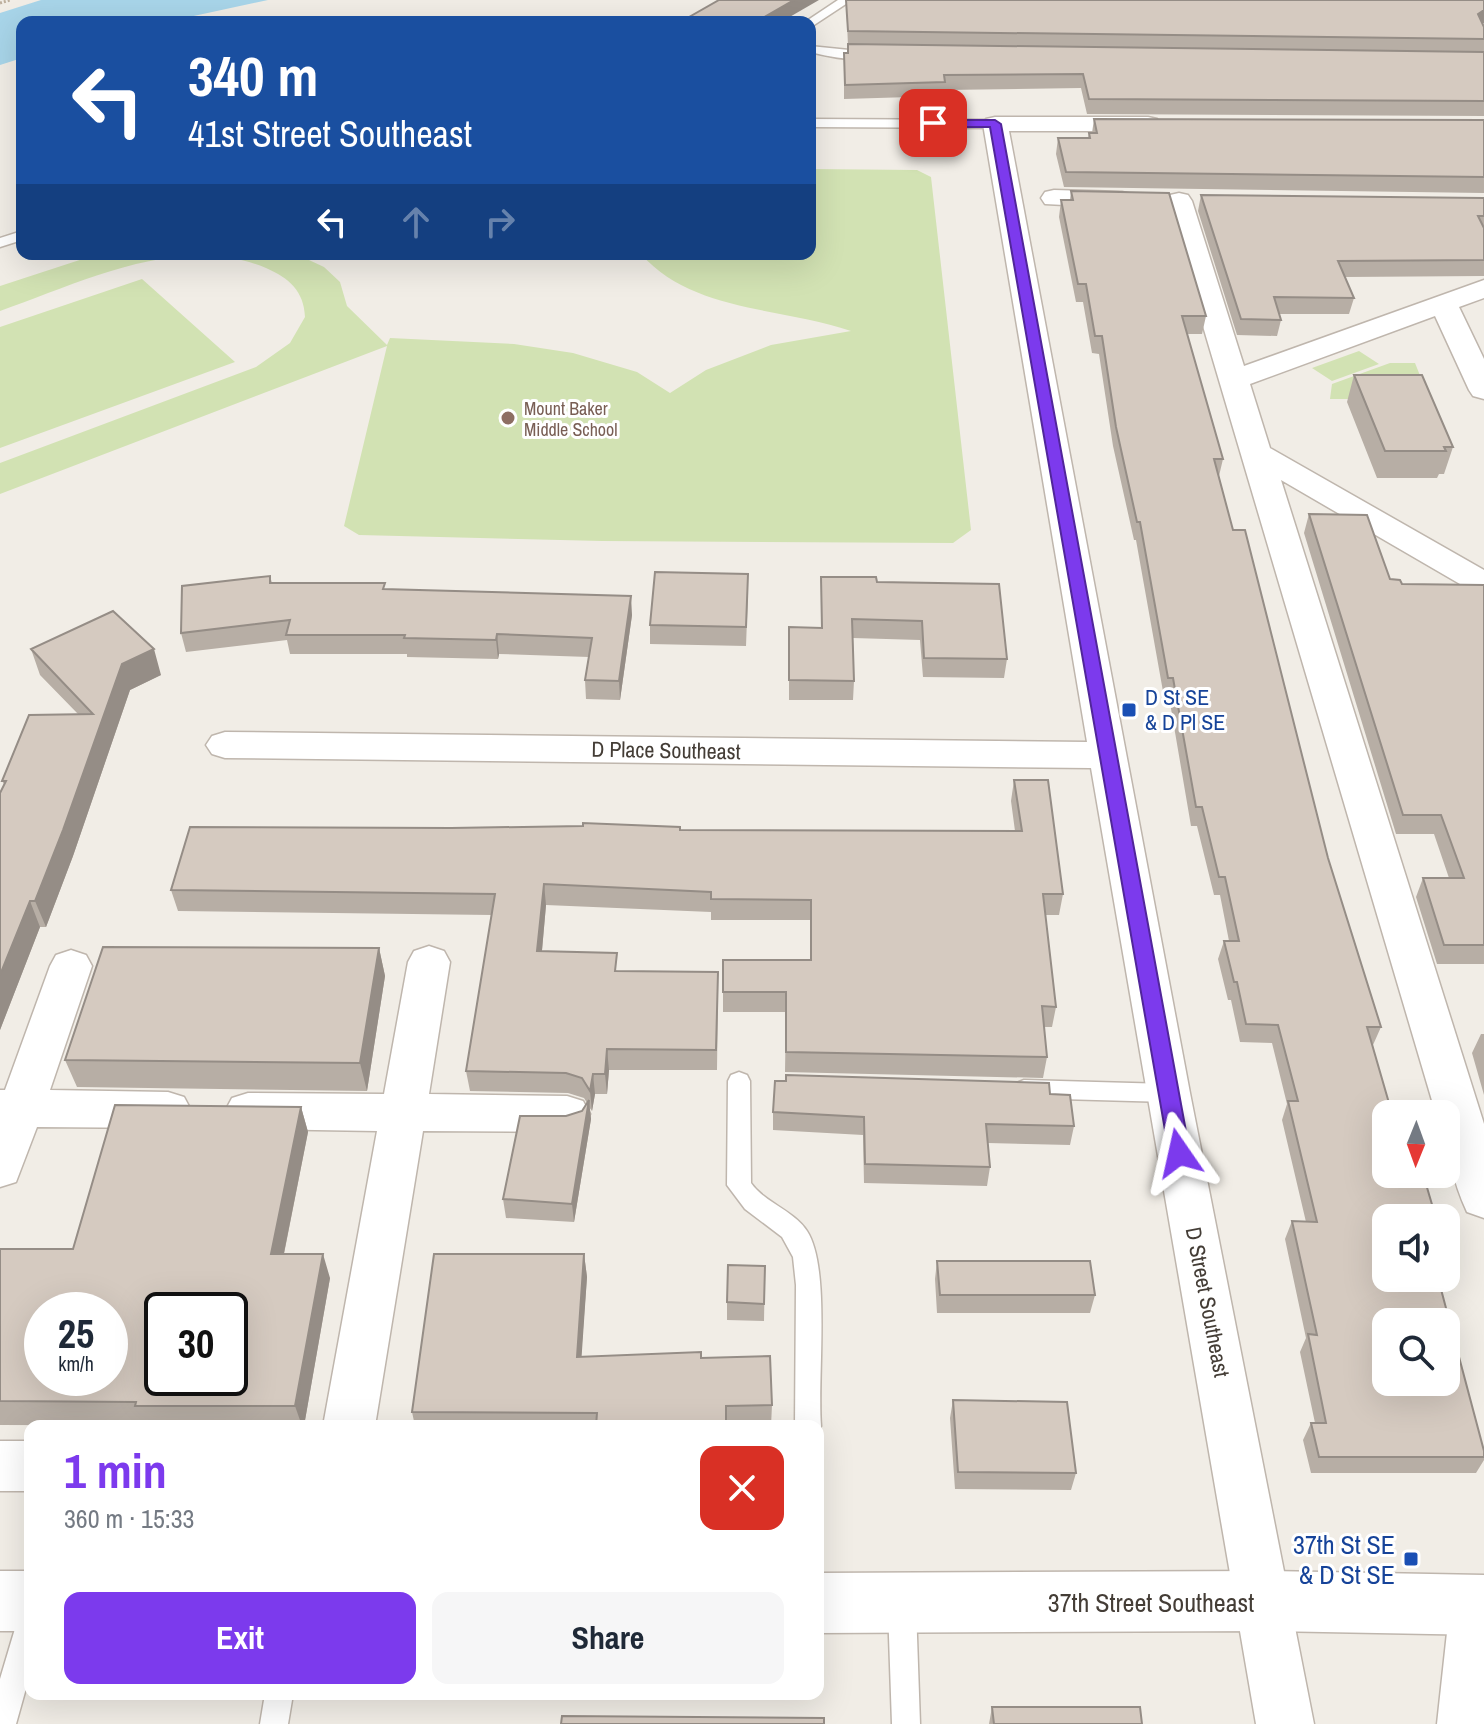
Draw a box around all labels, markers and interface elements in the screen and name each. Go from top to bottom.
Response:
text: 340 m [188,38,318,113]
icon: left [56,48,160,152]
pin [899,89,967,157]
icon: arrive [911,101,955,145]
text: 41st Street Southeast [188,110,472,158]
icon: left [310,200,354,244]
icon: ahead [394,200,438,244]
icon: right [478,200,522,244]
place label: Mount Baker Middle School [524,396,618,442]
marker: Mount Baker Middle School [499,409,517,427]
place label: D St SE & D Pl SE [1145,682,1225,737]
marker: D St SE & D Pl SE [1120,701,1138,719]
street label: D Place Southeast [591,734,741,766]
north arrow [1372,1100,1460,1188]
map controls [1372,1100,1460,1396]
position arrow [1137,1111,1221,1195]
button: sound [1372,1204,1460,1292]
street label: D Street Southeast [1179,1224,1237,1380]
speed limit sign: 30 [144,1292,248,1396]
text: 25 [58,1307,94,1360]
button: search [1372,1308,1460,1396]
text: km/h [58,1350,94,1377]
text: 1 min [64,1438,167,1503]
button: close [700,1446,784,1530]
text: 360 m · 15:33 [64,1501,194,1536]
place label: 37th St SE & D St SE [1293,1527,1395,1592]
marker: 37th St SE & D St SE [1402,1550,1420,1568]
street label: 37th Street Southeast [1048,1585,1254,1620]
button: Exit [64,1592,416,1684]
button: Share [432,1592,784,1684]

